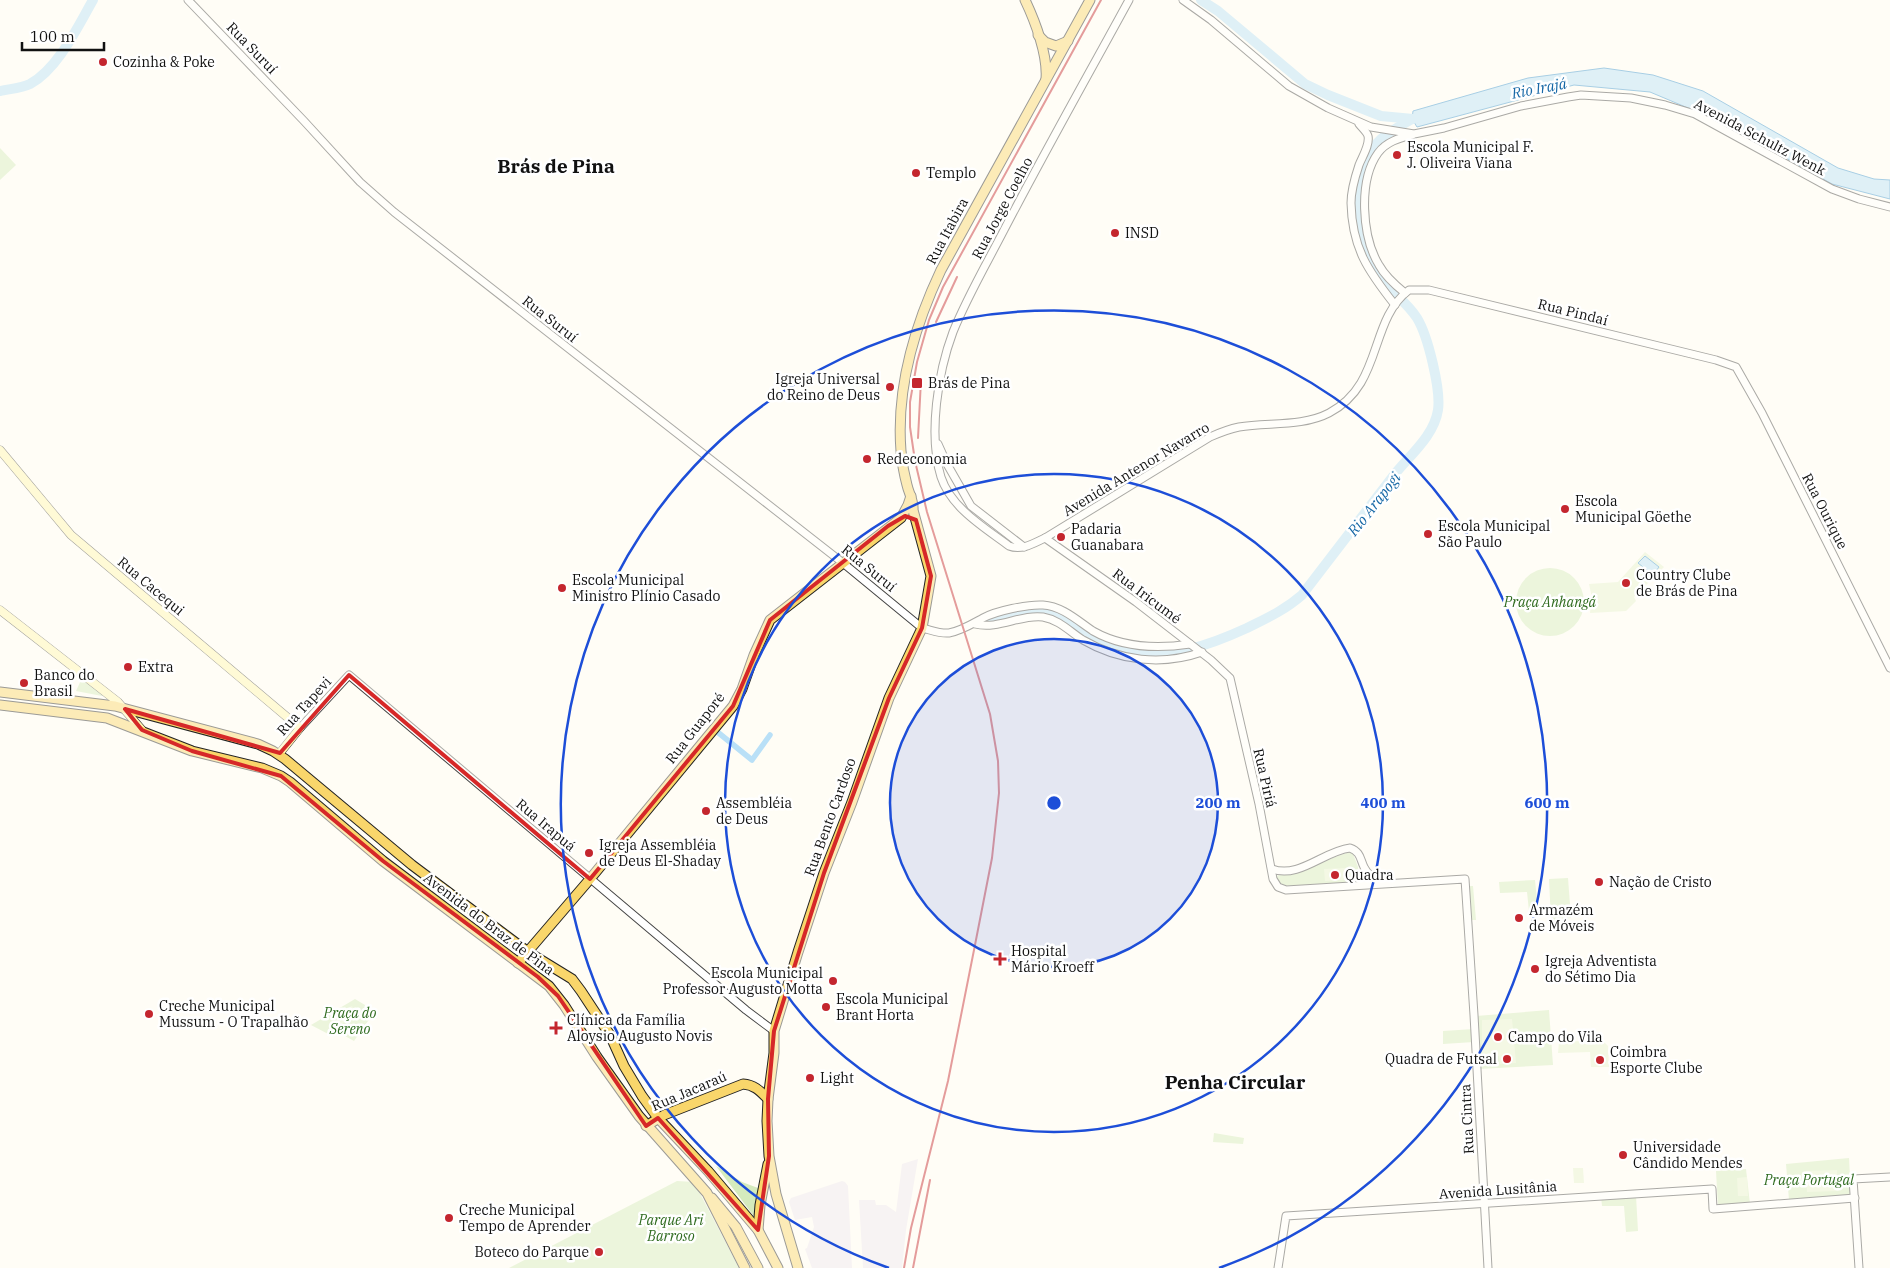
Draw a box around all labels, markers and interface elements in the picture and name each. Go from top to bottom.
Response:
street label: Rua Suruí [223,18,281,78]
scale bar [22,20,105,52]
text: 100 m [30,27,75,46]
place label: Cozinha & Poke [113,53,215,71]
marker: Cozinha & Poke [97,56,109,68]
water label: Rio Irajá [1509,73,1569,103]
street label: Avenida Schultz Wenk [1691,95,1830,180]
place label: Escola Municipal F. J. Oliveira Viana [1407,138,1534,172]
marker: Escola Municipal F. J. Oliveira Viana [1391,149,1403,161]
district label: Brás de Pina [497,154,615,178]
street label: Rua Jorge Coelho [968,154,1036,262]
place label: Templo [926,164,976,182]
marker: Templo [910,167,922,179]
street label: Rua Itabira [922,194,972,267]
place label: INSD [1125,224,1159,242]
marker: INSD [1109,227,1121,239]
street label: Rua Suruí [519,292,581,346]
street label: Rua Pindaí [1536,295,1610,329]
place label: Igreja Universal do Reino de Deus [767,370,880,404]
place label: Brás de Pina [928,374,1011,392]
marker: Brás de Pina [910,376,924,390]
marker: Igreja Universal do Reino de Deus [884,381,896,393]
street label: Avenida Antenor Navarro [1060,418,1213,520]
place label: Redeconomia [877,450,967,468]
marker: Redeconomia [861,453,873,465]
water label: Rio Arapogi [1343,468,1405,540]
street label: Rua Ourique [1798,470,1852,552]
place label: Escola Municipal Göethe [1575,492,1692,526]
marker: Escola Municipal Göethe [1559,503,1571,515]
place label: Escola Municipal São Paulo [1438,517,1550,551]
place label: Padaria Guanabara [1071,520,1144,554]
marker: Escola Municipal São Paulo [1422,528,1434,540]
marker: Padaria Guanabara [1055,531,1067,543]
street label: Rua Suruí [838,540,900,596]
street label: Rua Cacequi [114,553,188,619]
street label: Rua Iricumé [1109,564,1185,628]
place label: Country Clube de Brás de Pina [1636,566,1738,600]
place label: Escola Municipal Ministro Plínio Casado [572,571,720,605]
marker: Country Clube de Brás de Pina [1620,577,1632,589]
marker: Escola Municipal Ministro Plínio Casado [556,582,568,594]
park label: Praça Anhangá [1503,593,1597,611]
place label: Extra [138,658,174,676]
marker: Extra [122,661,134,673]
place label: Banco do Brasil [34,666,95,700]
street label: Rua Tapevi [273,673,335,739]
marker: Banco do Brasil [18,677,30,689]
street label: Rua Guaporé [662,689,728,767]
street label: Rua Piriá [1249,747,1281,810]
street label: Rua Bento Cardoso [800,755,860,879]
text: 200 m [1195,793,1241,812]
text: 400 m [1360,793,1406,812]
text: 600 m [1524,793,1570,812]
place label: Assembléia de Deus [716,794,793,828]
centre of rings [1045,794,1063,812]
street label: Rua Irapuá [512,795,580,855]
marker: Assembléia de Deus [700,805,712,817]
place label: Igreja Assembléia de Deus El-Shaday [599,836,721,870]
marker: Igreja Assembléia de Deus El-Shaday [583,847,595,859]
place label: Quadra [1345,866,1394,884]
street label: Avenida do Braz de Pina [420,869,558,979]
marker: Quadra [1329,869,1341,881]
place label: Nação de Cristo [1609,873,1712,891]
marker: Nação de Cristo [1593,876,1605,888]
place label: Armazém de Móveis [1529,901,1594,935]
marker: Armazém de Móveis [1513,912,1525,924]
place label: Hospital Mário Kroeff [1011,942,1095,976]
marker: Hospital Mário Kroeff [993,952,1007,966]
place label: Igreja Adventista do Sétimo Dia [1545,952,1657,986]
marker: Igreja Adventista do Sétimo Dia [1529,963,1541,975]
place label: Escola Municipal Professor Augusto Motta [663,964,823,998]
marker: Escola Municipal Professor Augusto Motta [827,975,839,987]
place label: Escola Municipal Brant Horta [836,990,948,1024]
place label: Creche Municipal Mussum - O Trapalhão [159,997,308,1031]
marker: Escola Municipal Brant Horta [820,1001,832,1013]
park label: Praça do Sereno [323,1004,376,1038]
marker: Creche Municipal Mussum - O Trapalhão [143,1008,155,1020]
place label: Clínica da Família Aloysio Augusto Novis [567,1011,713,1045]
marker: Clínica da Família Aloysio Augusto Novis [549,1021,563,1035]
place label: Campo do Vila [1508,1028,1603,1046]
marker: Campo do Vila [1492,1031,1504,1043]
place label: Coimbra Esporte Clube [1610,1043,1702,1077]
place label: Quadra de Futsal [1385,1050,1497,1068]
marker: Quadra de Futsal [1501,1053,1513,1065]
marker: Coimbra Esporte Clube [1594,1054,1606,1066]
street label: Rua Jacaraú [649,1067,730,1115]
place label: Light [820,1069,854,1087]
district label: Penha Circular [1165,1070,1306,1094]
marker: Light [804,1072,816,1084]
street label: Rua Cintra [1456,1083,1478,1154]
place label: Universidade Cândido Mendes [1633,1138,1743,1172]
marker: Universidade Cândido Mendes [1617,1149,1629,1161]
park label: Praça Portugal [1763,1171,1855,1189]
street label: Avenida Lusitânia [1438,1177,1558,1203]
place label: Creche Municipal Tempo de Aprender [459,1201,591,1235]
park label: Parque Ari Barroso [637,1211,704,1245]
marker: Creche Municipal Tempo de Aprender [443,1212,455,1224]
place label: Boteco do Parque [474,1243,589,1261]
marker: Boteco do Parque [593,1246,605,1258]

